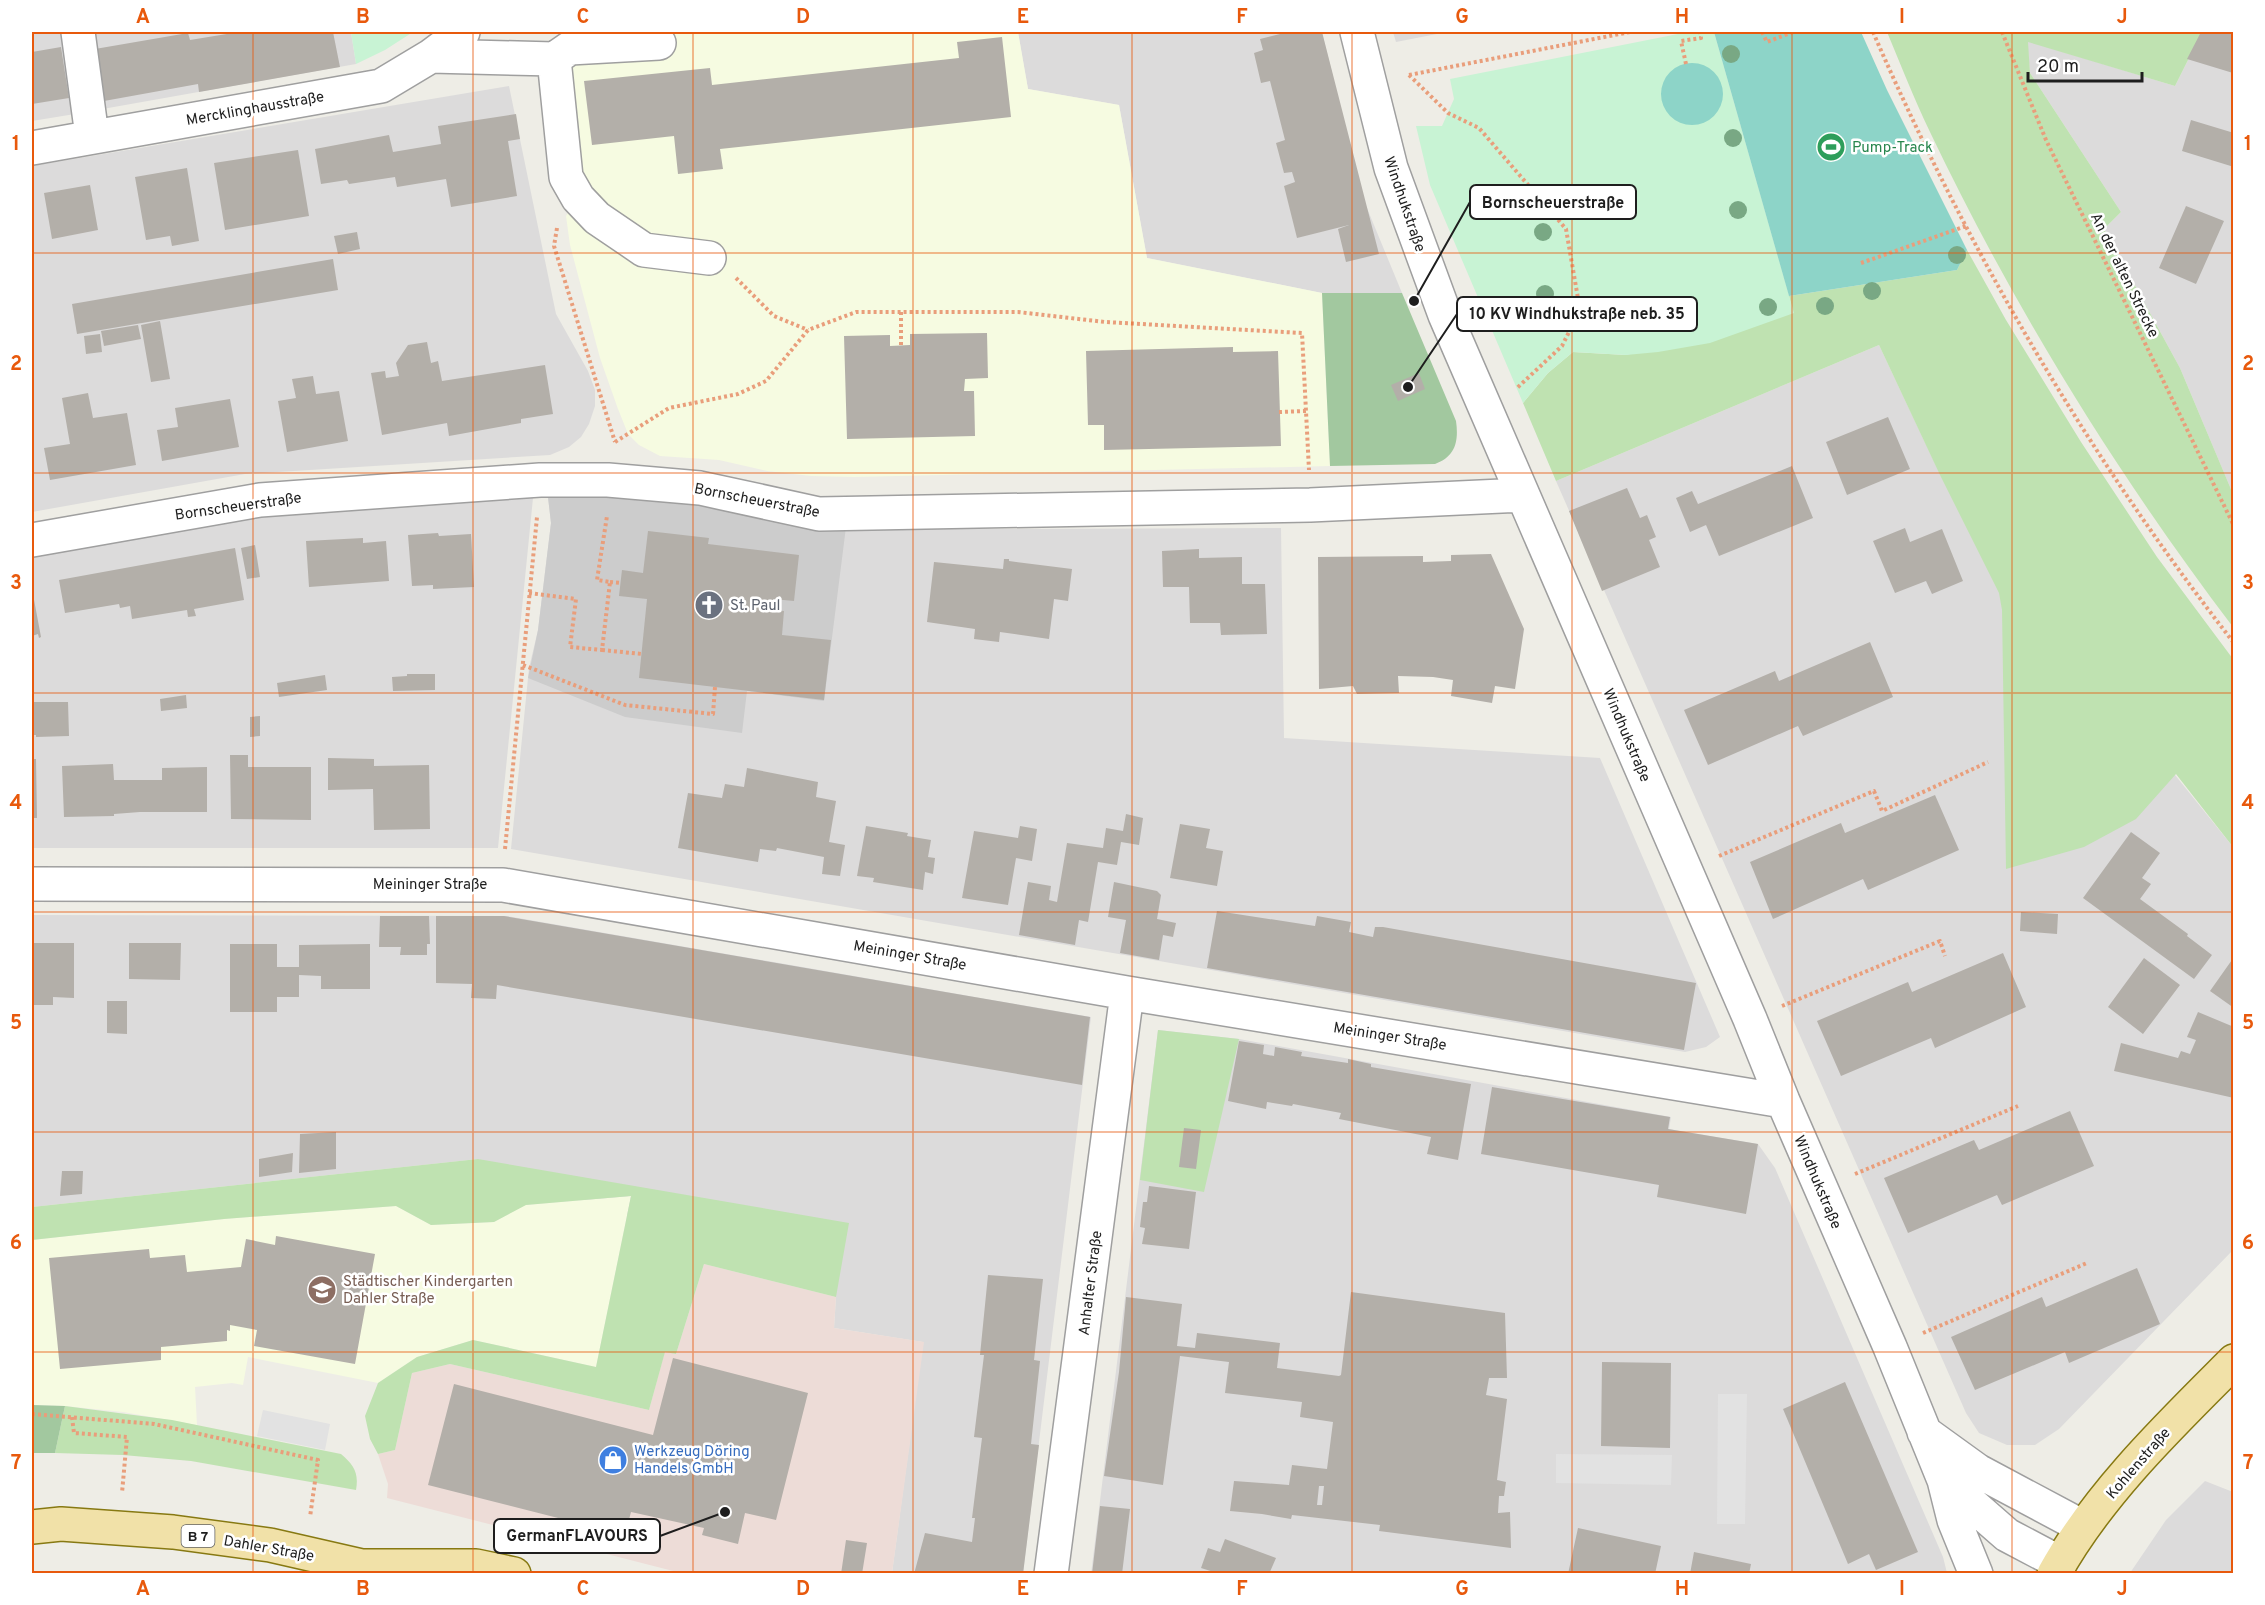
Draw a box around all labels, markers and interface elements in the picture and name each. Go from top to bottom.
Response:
text: A [136,5,150,31]
text: B [356,5,370,31]
text: C [577,5,589,31]
text: D [796,5,810,31]
text: E [1017,5,1029,31]
text: F [1236,5,1248,31]
text: G [1455,5,1469,31]
text: H [1675,5,1689,31]
text: I [1899,5,1905,31]
text: J [2116,5,2128,31]
scale bar [2028,45,2142,83]
text: 20 m [2037,56,2079,79]
street label: Mercklinghausstraße [185,88,326,131]
sports icon: Pump-Track [1815,131,1847,163]
text: 1 [12,132,20,158]
text: 1 [2244,132,2252,158]
place label: Pump-Track [1852,139,1933,158]
street label: Windhukstraße [1378,154,1429,255]
callout: Bornscheuerstraße [1470,185,1636,219]
text: Bornscheuerstraße [1482,194,1624,214]
street label: An der alten Strecke [2085,210,2162,341]
callout: 10 KV Windhukstraße neb. 35 [1457,297,1697,331]
text: 10 KV Windhukstraße neb. 35 [1469,305,1685,325]
text: 2 [10,352,22,378]
text: 2 [2242,352,2254,378]
street label: Bornscheuerstraße [692,480,821,523]
street label: Bornscheuerstraße [174,489,303,526]
text: 3 [10,571,22,597]
text: 3 [2242,571,2254,597]
church icon: St. Paul [693,589,725,621]
place label: St. Paul [730,597,781,616]
street label: Windhukstraße [1597,686,1654,785]
text: 4 [10,791,22,817]
text: 4 [2242,791,2254,817]
street label: Meininger Straße [373,876,487,895]
street label: Meininger Straße [852,937,968,976]
text: 5 [10,1011,22,1037]
text: 5 [2242,1011,2254,1037]
street label: Meininger Straße [1332,1019,1448,1056]
street label: Windhukstraße [1788,1133,1845,1232]
street label: Anhalter Straße [1076,1230,1107,1337]
text: 6 [10,1231,22,1257]
text: 6 [2242,1231,2254,1257]
place label: Städtischer Kindergarten Dahler Straße [343,1273,513,1309]
school or university icon: Städtischer Kindergarten Dahler Straße [306,1274,338,1306]
street label: Kohlenstraße [2103,1424,2175,1504]
place label: Werkzeug Döring Handels GmbH [634,1443,750,1479]
shop icon: Werkzeug Döring Handels GmbH [597,1444,629,1476]
text: 7 [11,1451,21,1477]
text: 7 [2243,1451,2253,1477]
callout: GermanFLAVOURS [494,1519,660,1553]
road number: B 7 [182,1525,214,1547]
text: GermanFLAVOURS [506,1527,648,1547]
street label: Dahler Straße [222,1532,315,1567]
text: A [136,1577,150,1603]
text: B [356,1577,370,1603]
text: C [577,1577,589,1603]
text: D [796,1577,810,1603]
text: E [1017,1577,1029,1603]
text: F [1236,1577,1248,1603]
text: G [1455,1577,1469,1603]
text: H [1675,1577,1689,1603]
text: I [1899,1577,1905,1603]
text: J [2116,1577,2128,1603]

